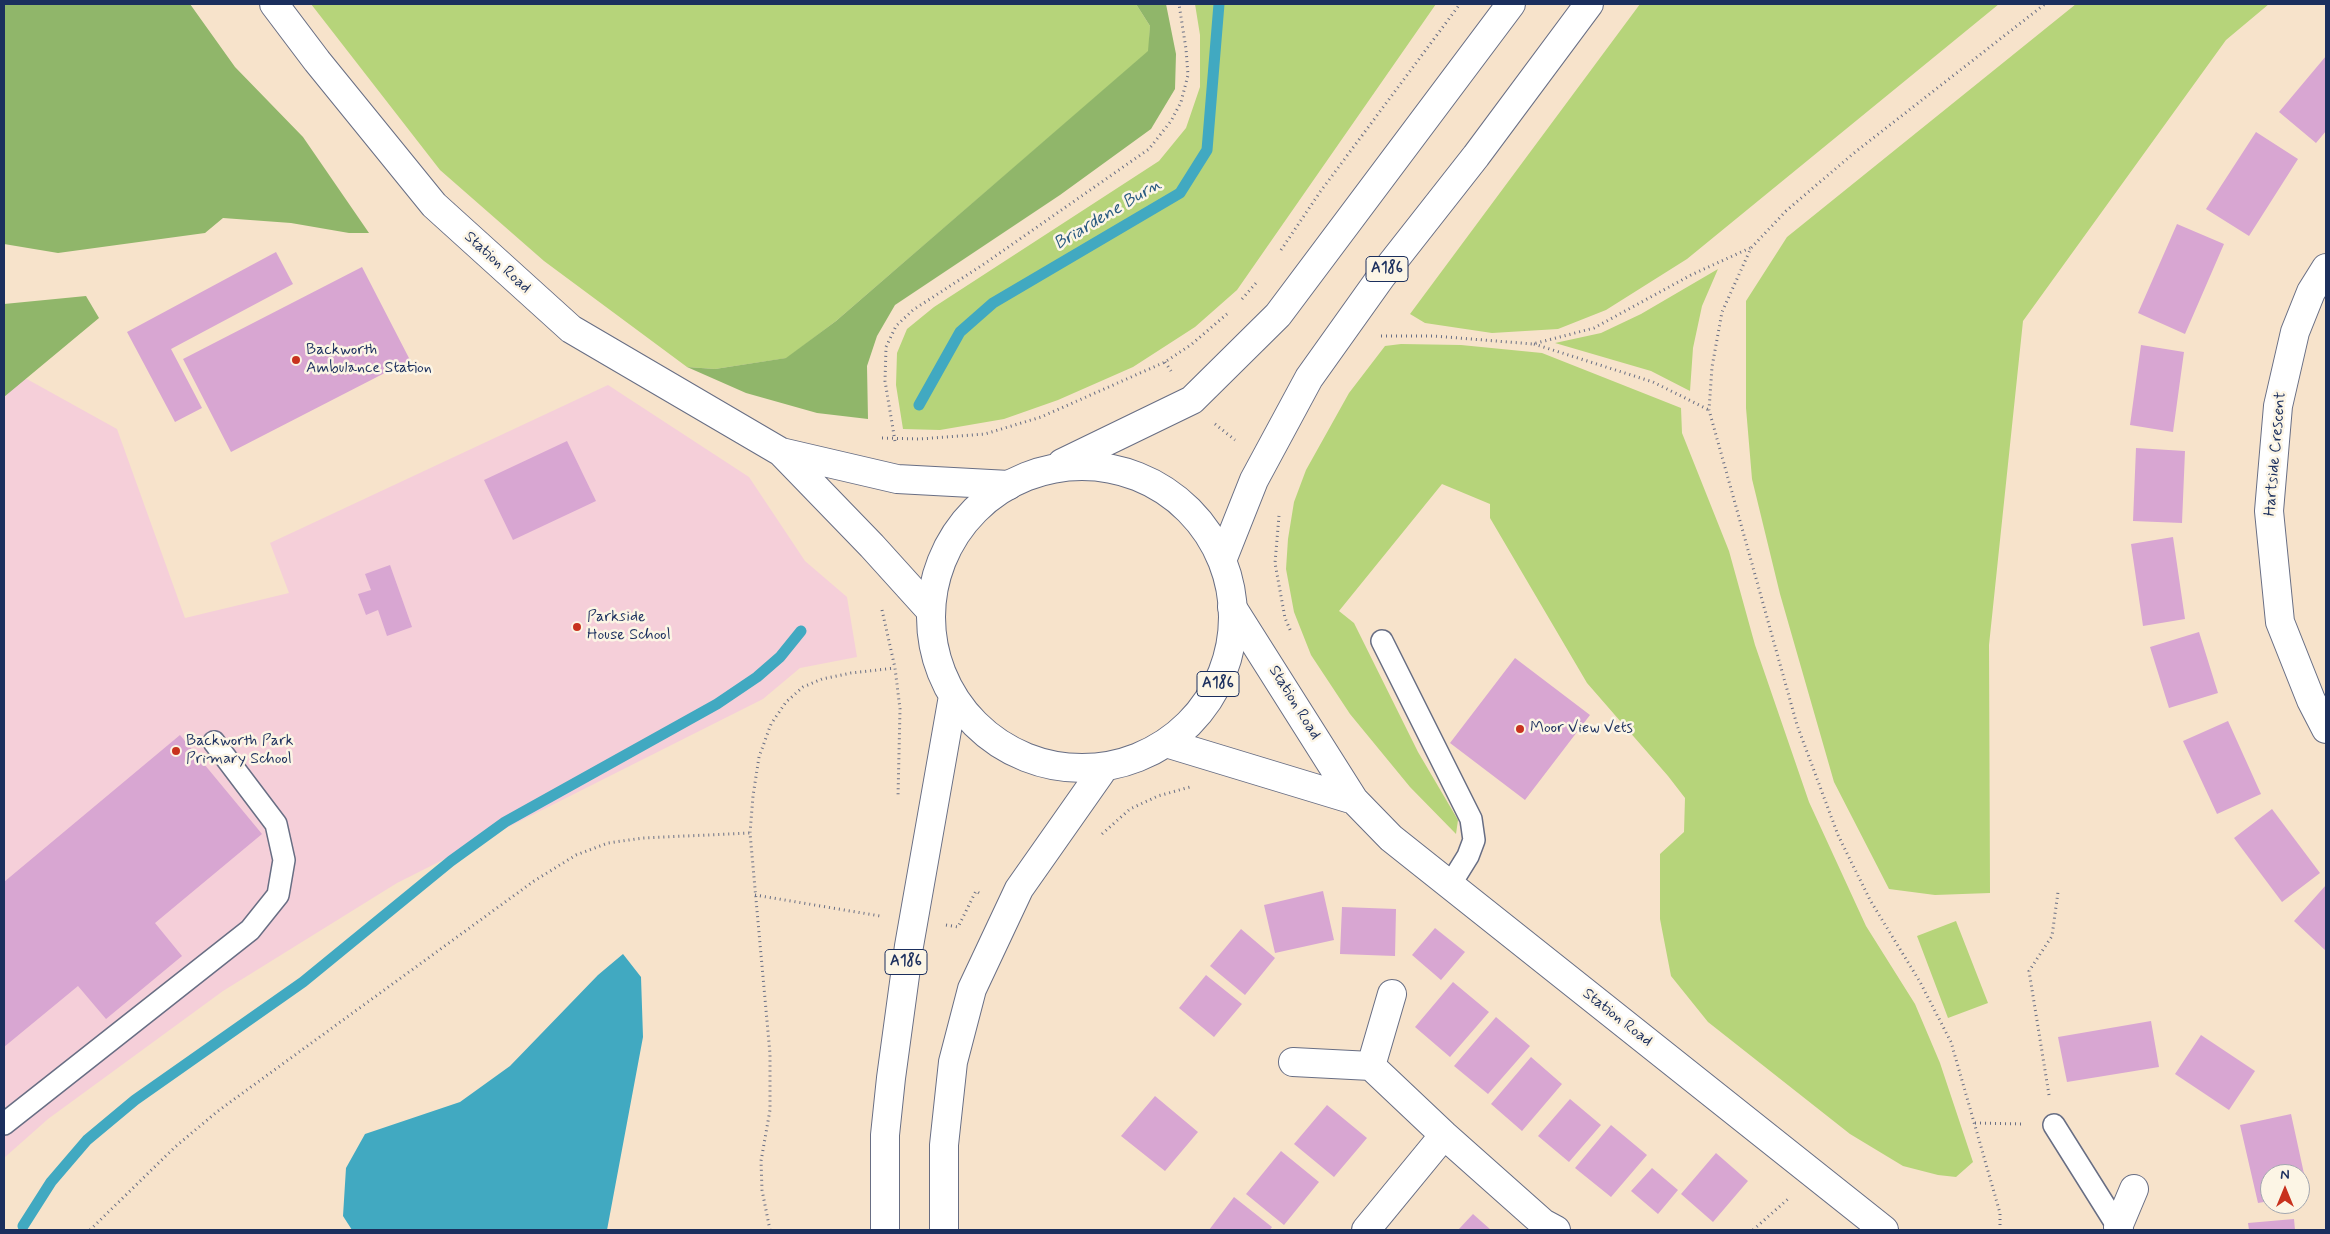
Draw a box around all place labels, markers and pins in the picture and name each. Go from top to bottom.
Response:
place label: Backworth Ambulance Station [306,341,432,379]
marker: Backworth Ambulance Station [290,354,302,366]
place label: Parkside House School [587,608,671,646]
marker: Parkside House School [571,621,583,633]
place label: Moor View Vets [1530,719,1633,739]
marker: Moor View Vets [1514,723,1526,735]
place label: Backworth Park Primary School [186,732,293,770]
marker: Backworth Park Primary School [170,745,182,757]

